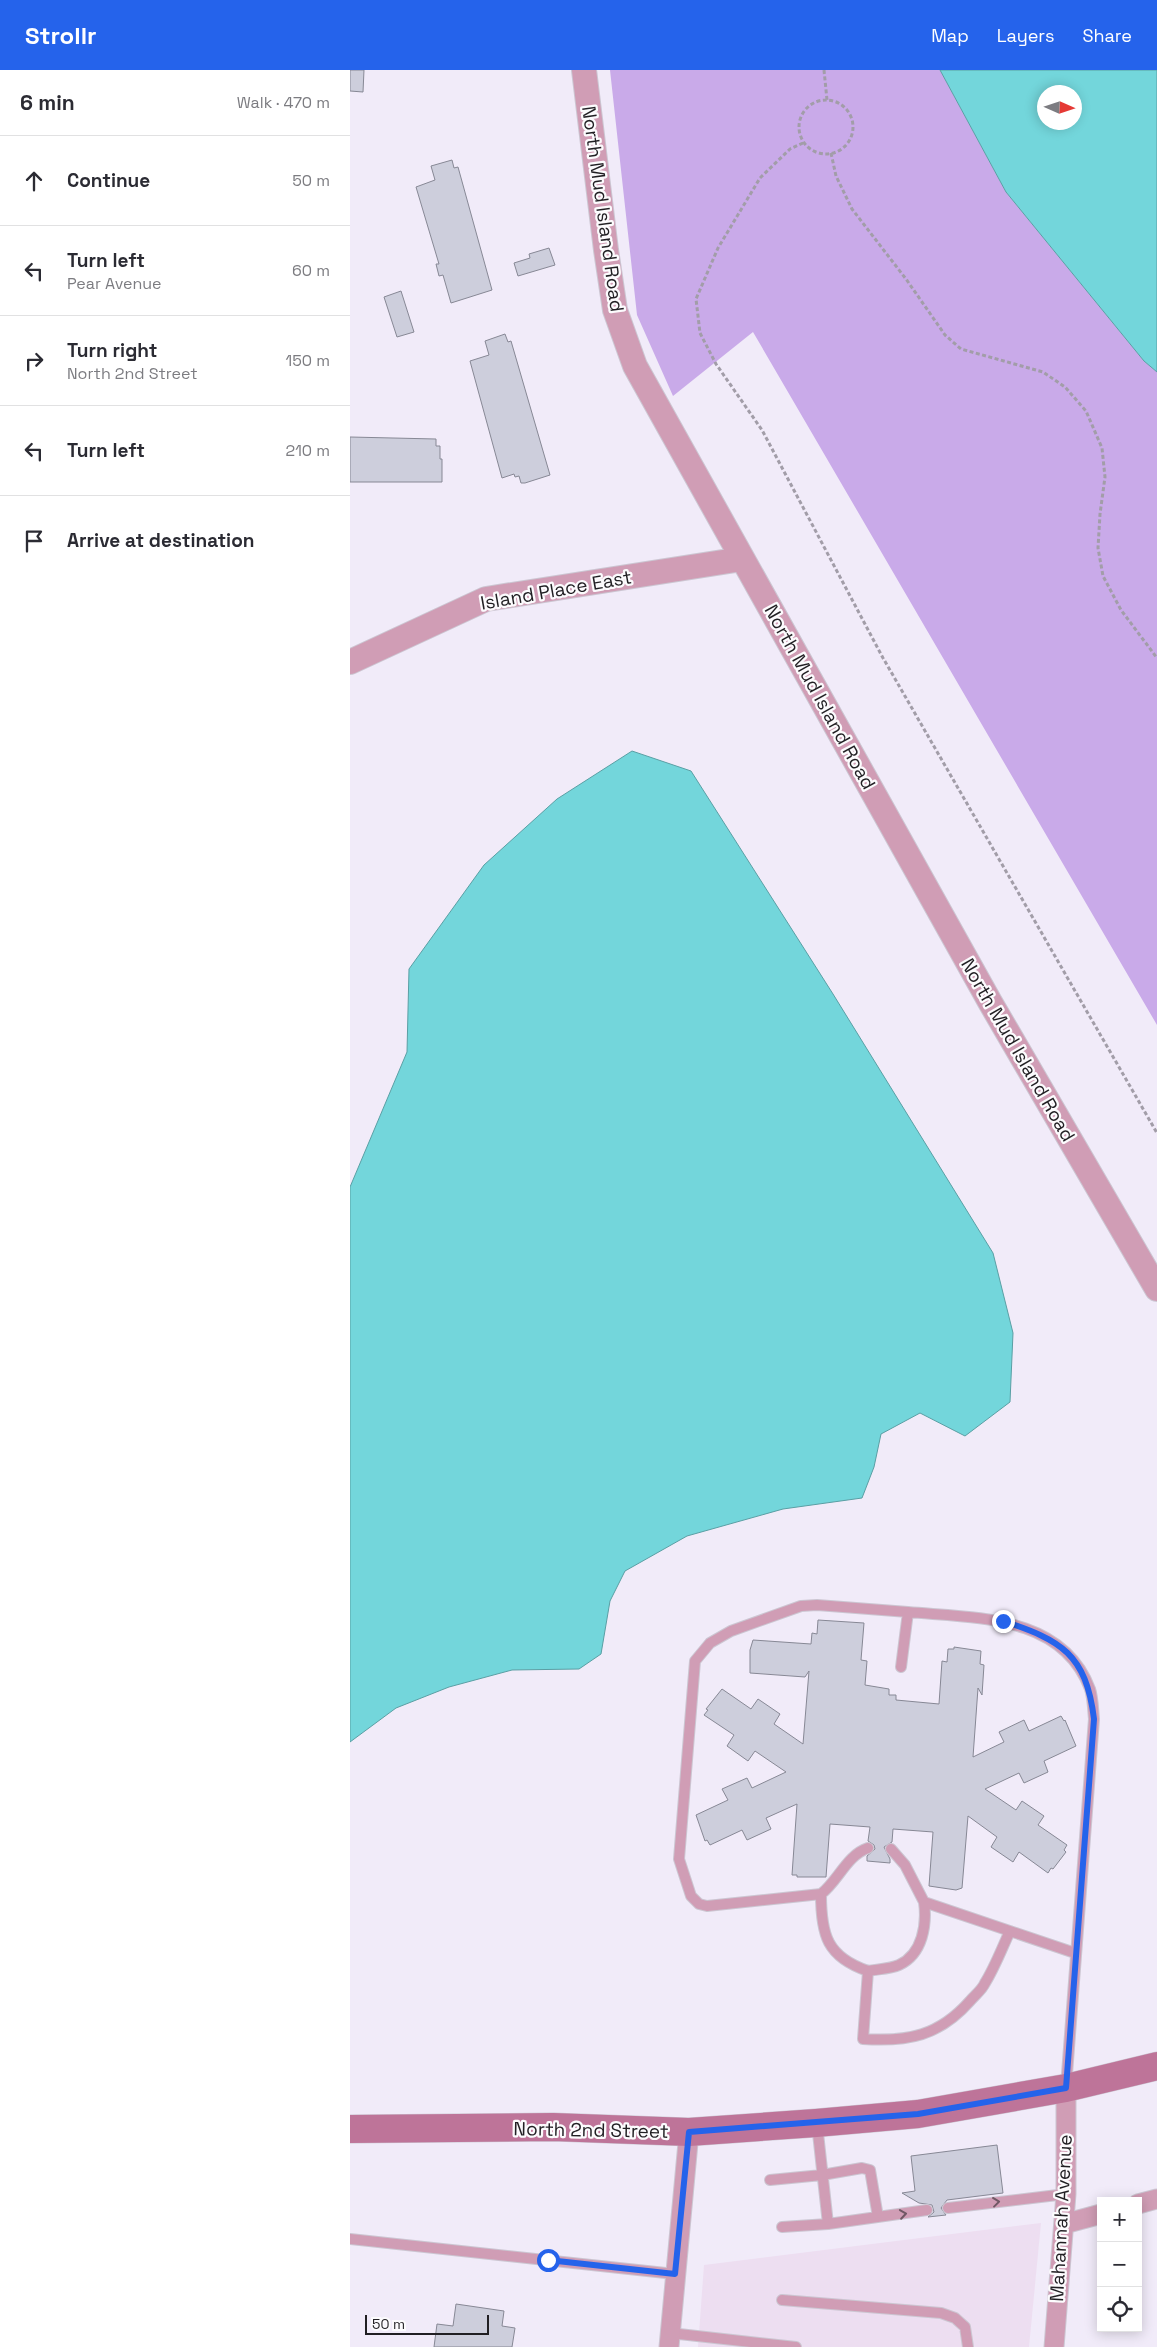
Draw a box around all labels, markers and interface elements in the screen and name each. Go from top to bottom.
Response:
text: Strollr [25,20,97,51]
text: Map [931,24,969,47]
text: Layers [997,24,1054,47]
text: Share [1082,24,1132,47]
north arrow [1037,85,1082,130]
text: 6 min [20,89,75,116]
text: Walk · 470 m [237,92,330,113]
street label: North Mud Island Road [576,104,630,314]
icon: ahead [20,167,48,195]
text: Continue [67,168,150,193]
text: 50 m [292,170,330,191]
text: Turn left [67,248,145,273]
icon: left [20,257,48,285]
text: 60 m [292,260,330,281]
text: Pear Avenue [67,273,161,294]
text: Turn right [67,338,157,363]
icon: right [20,347,48,375]
text: 150 m [286,350,330,371]
text: North 2nd Street [67,363,198,384]
icon: left [20,437,48,465]
text: Turn left [67,438,145,463]
text: 210 m [286,440,330,461]
icon: arrive [20,527,48,555]
text: Arrive at destination [67,528,255,553]
street label: Island Place East [478,564,634,616]
street label: North Mud Island Road [759,600,881,794]
street label: North Mud Island Road [955,954,1081,1146]
route end [992,1610,1015,1633]
street label: North 2nd Street [513,2116,669,2144]
street label: Mahannah Avenue [1044,2134,1078,2302]
one-way arrow [993,2197,1001,2208]
map controls [1097,2197,1142,2332]
button: + [1097,2197,1142,2242]
one-way arrow [899,2209,907,2220]
button: − [1097,2242,1142,2287]
route start [537,2249,560,2272]
button: locate [1097,2287,1142,2332]
scale bar [365,2312,489,2335]
text: 50 m [372,2315,405,2333]

